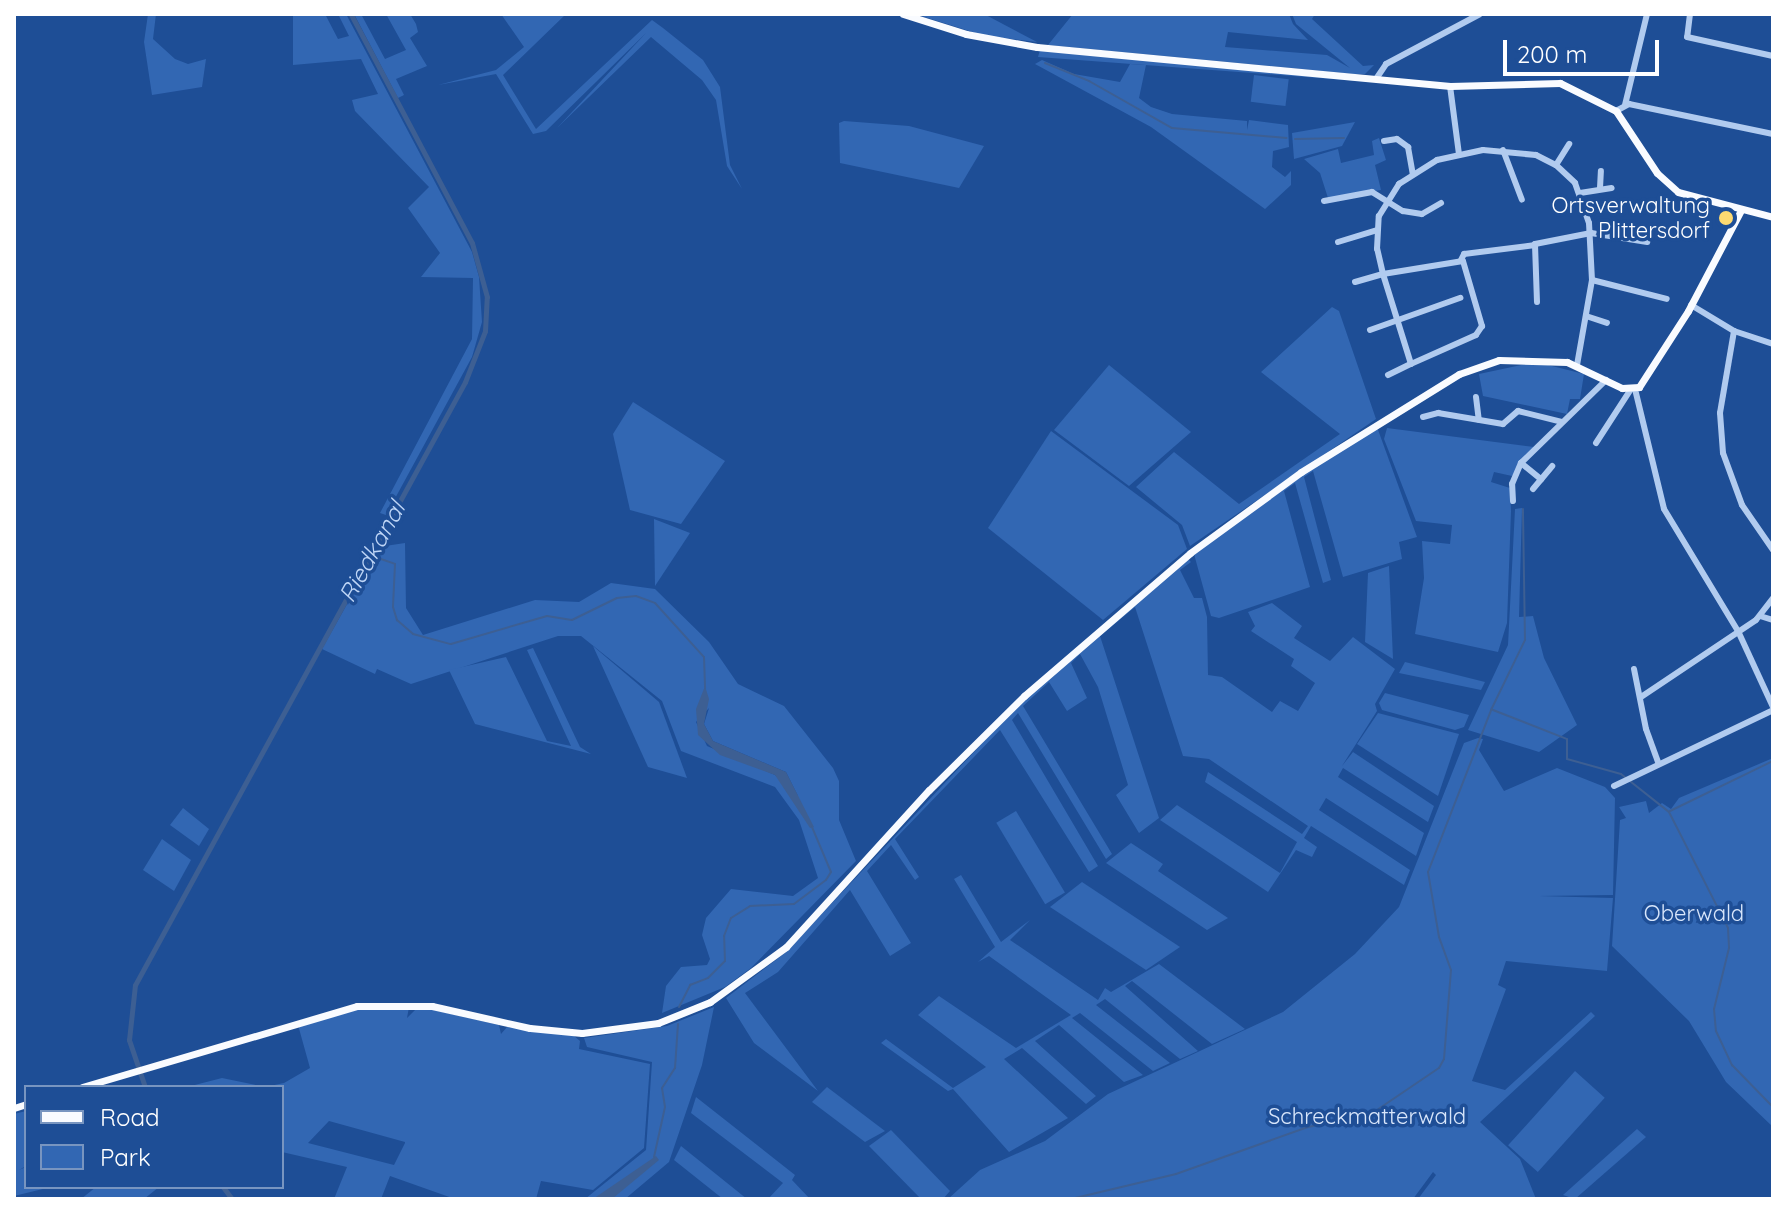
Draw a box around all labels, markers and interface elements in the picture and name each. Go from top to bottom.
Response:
scale bar [1507,24,1663,74]
text: 200 m [1517,39,1587,69]
place label: Ortsverwaltung Plittersdorf [1552,192,1710,244]
marker: Ortsverwaltung Plittersdorf [1717,209,1735,227]
water label: Riedkanal [333,497,411,607]
park label: Oberwald [1644,901,1744,927]
legend [24,1085,284,1189]
text: Road [100,1102,160,1132]
park label: Schreckmatterwald [1268,1104,1466,1130]
text: Park [100,1142,151,1172]

